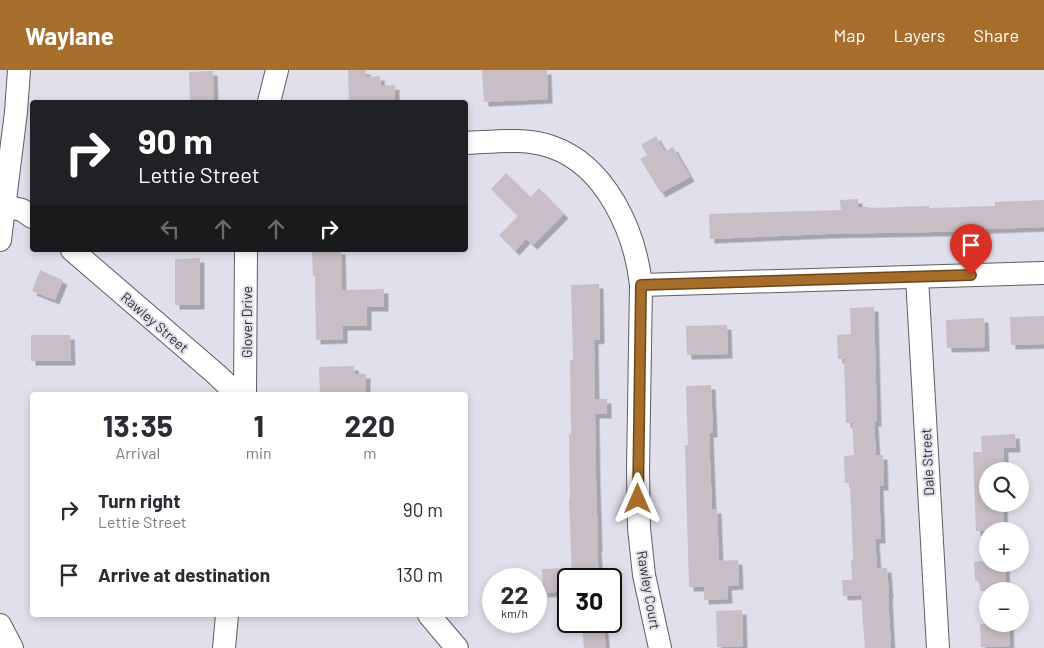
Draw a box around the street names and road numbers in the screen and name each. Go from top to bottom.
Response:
street label: Glover Drive [238,286,255,358]
street label: Rawley Street [118,288,192,356]
street label: Dale Street [917,428,937,496]
street label: Rawley Court [634,549,664,631]

